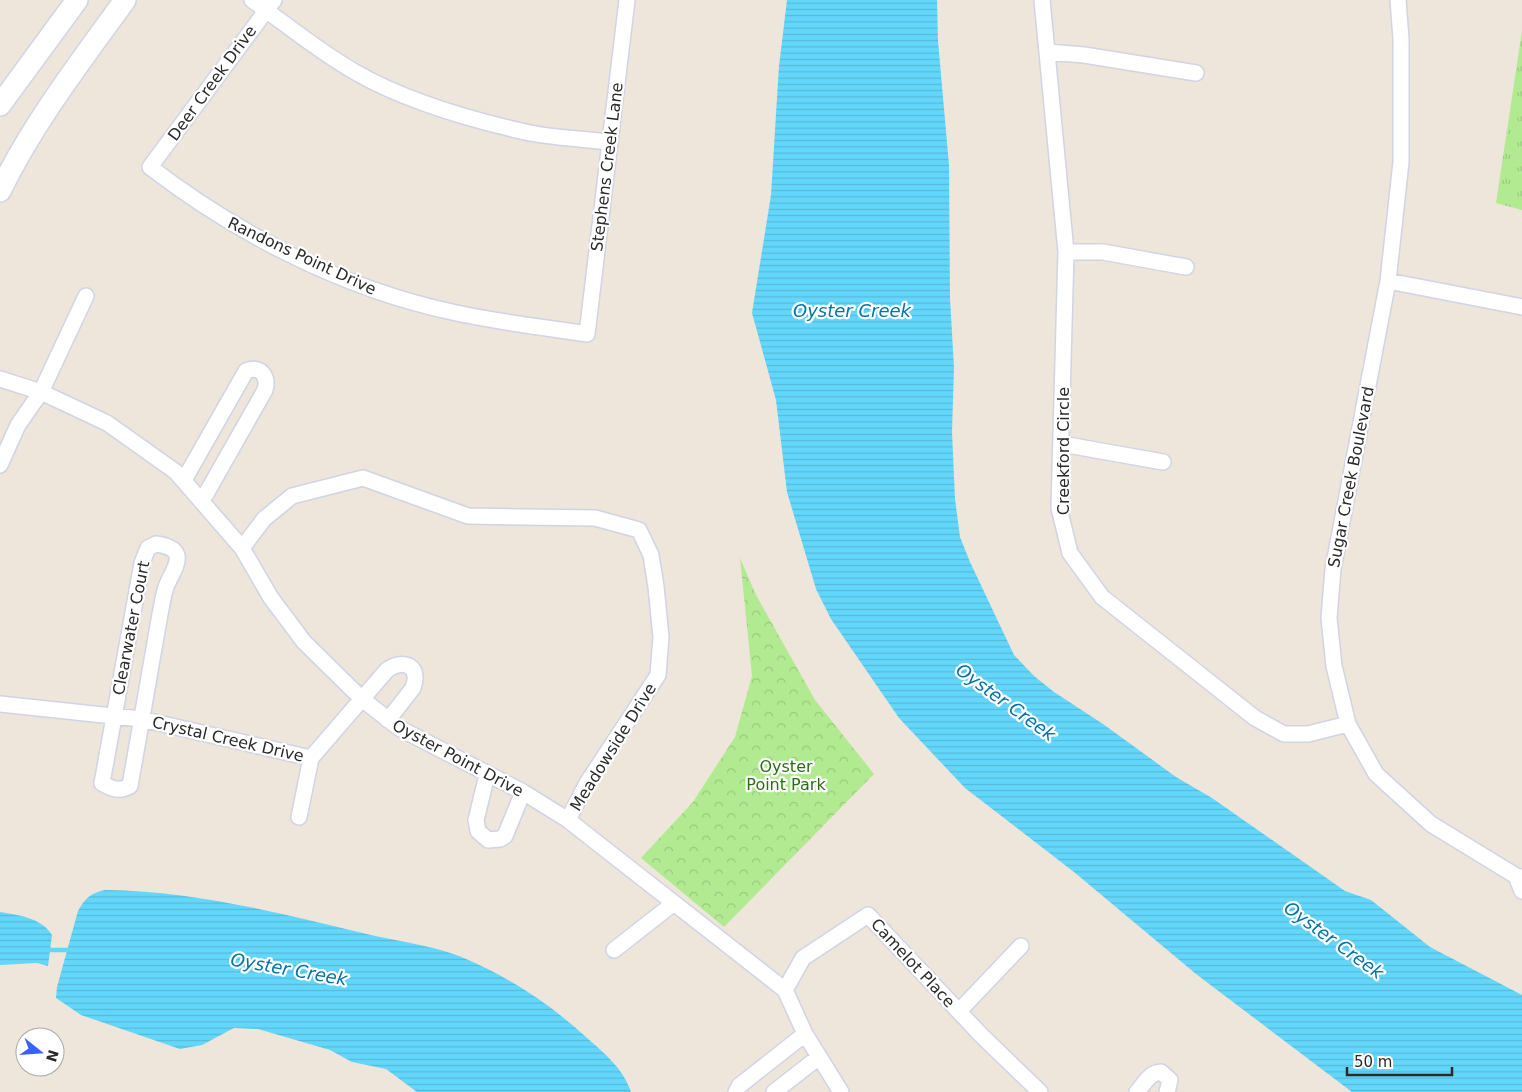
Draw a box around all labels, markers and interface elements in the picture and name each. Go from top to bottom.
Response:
street label: Deer Creek Drive [164,22,260,144]
street label: Stephens Creek Lane [587,81,627,253]
street label: Randons Point Drive [225,213,379,299]
water label: Oyster Creek [793,300,913,321]
street label: Sugar Creek Boulevard [1324,385,1378,569]
street label: Creekford Circle [1054,387,1073,515]
street label: Clearwater Court [109,559,153,697]
water label: Oyster Creek [952,659,1061,746]
street label: Meadowside Drive [566,680,660,814]
street label: Crystal Creek Drive [150,712,306,766]
street label: Oyster Point Drive [389,715,527,801]
park label: Oyster Point Park [746,757,826,794]
water label: Oyster Creek [1280,897,1389,984]
street label: Camelot Place [867,915,959,1011]
water label: Oyster Creek [229,948,350,990]
north arrow [15,1027,65,1077]
scale bar [1347,1044,1452,1076]
text: N [43,1048,62,1064]
text: 50 m [1354,1053,1392,1071]

